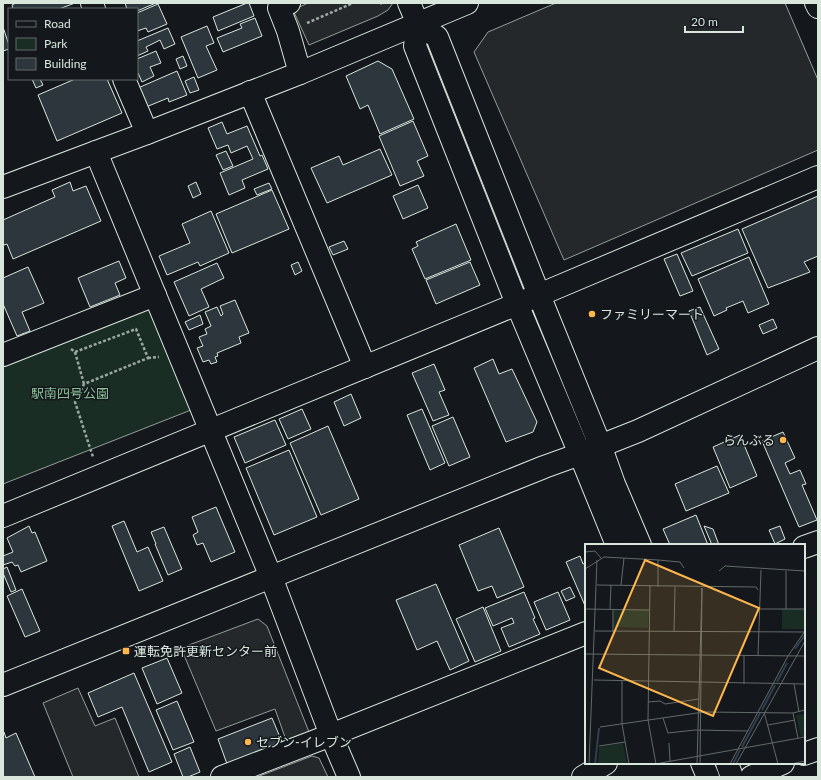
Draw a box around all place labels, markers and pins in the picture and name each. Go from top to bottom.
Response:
place label: ファミリーマート [600,306,704,322]
marker: ファミリーマート [587,309,597,319]
place label: らんぶる [723,432,775,448]
marker: らんぶる [778,435,788,445]
place label: 運転免許更新センター前 [134,643,277,659]
marker: 運転免許更新センター前 [121,646,131,656]
place label: セブン-イレブン [256,734,352,750]
marker: セブン-イレブン [243,737,253,747]

